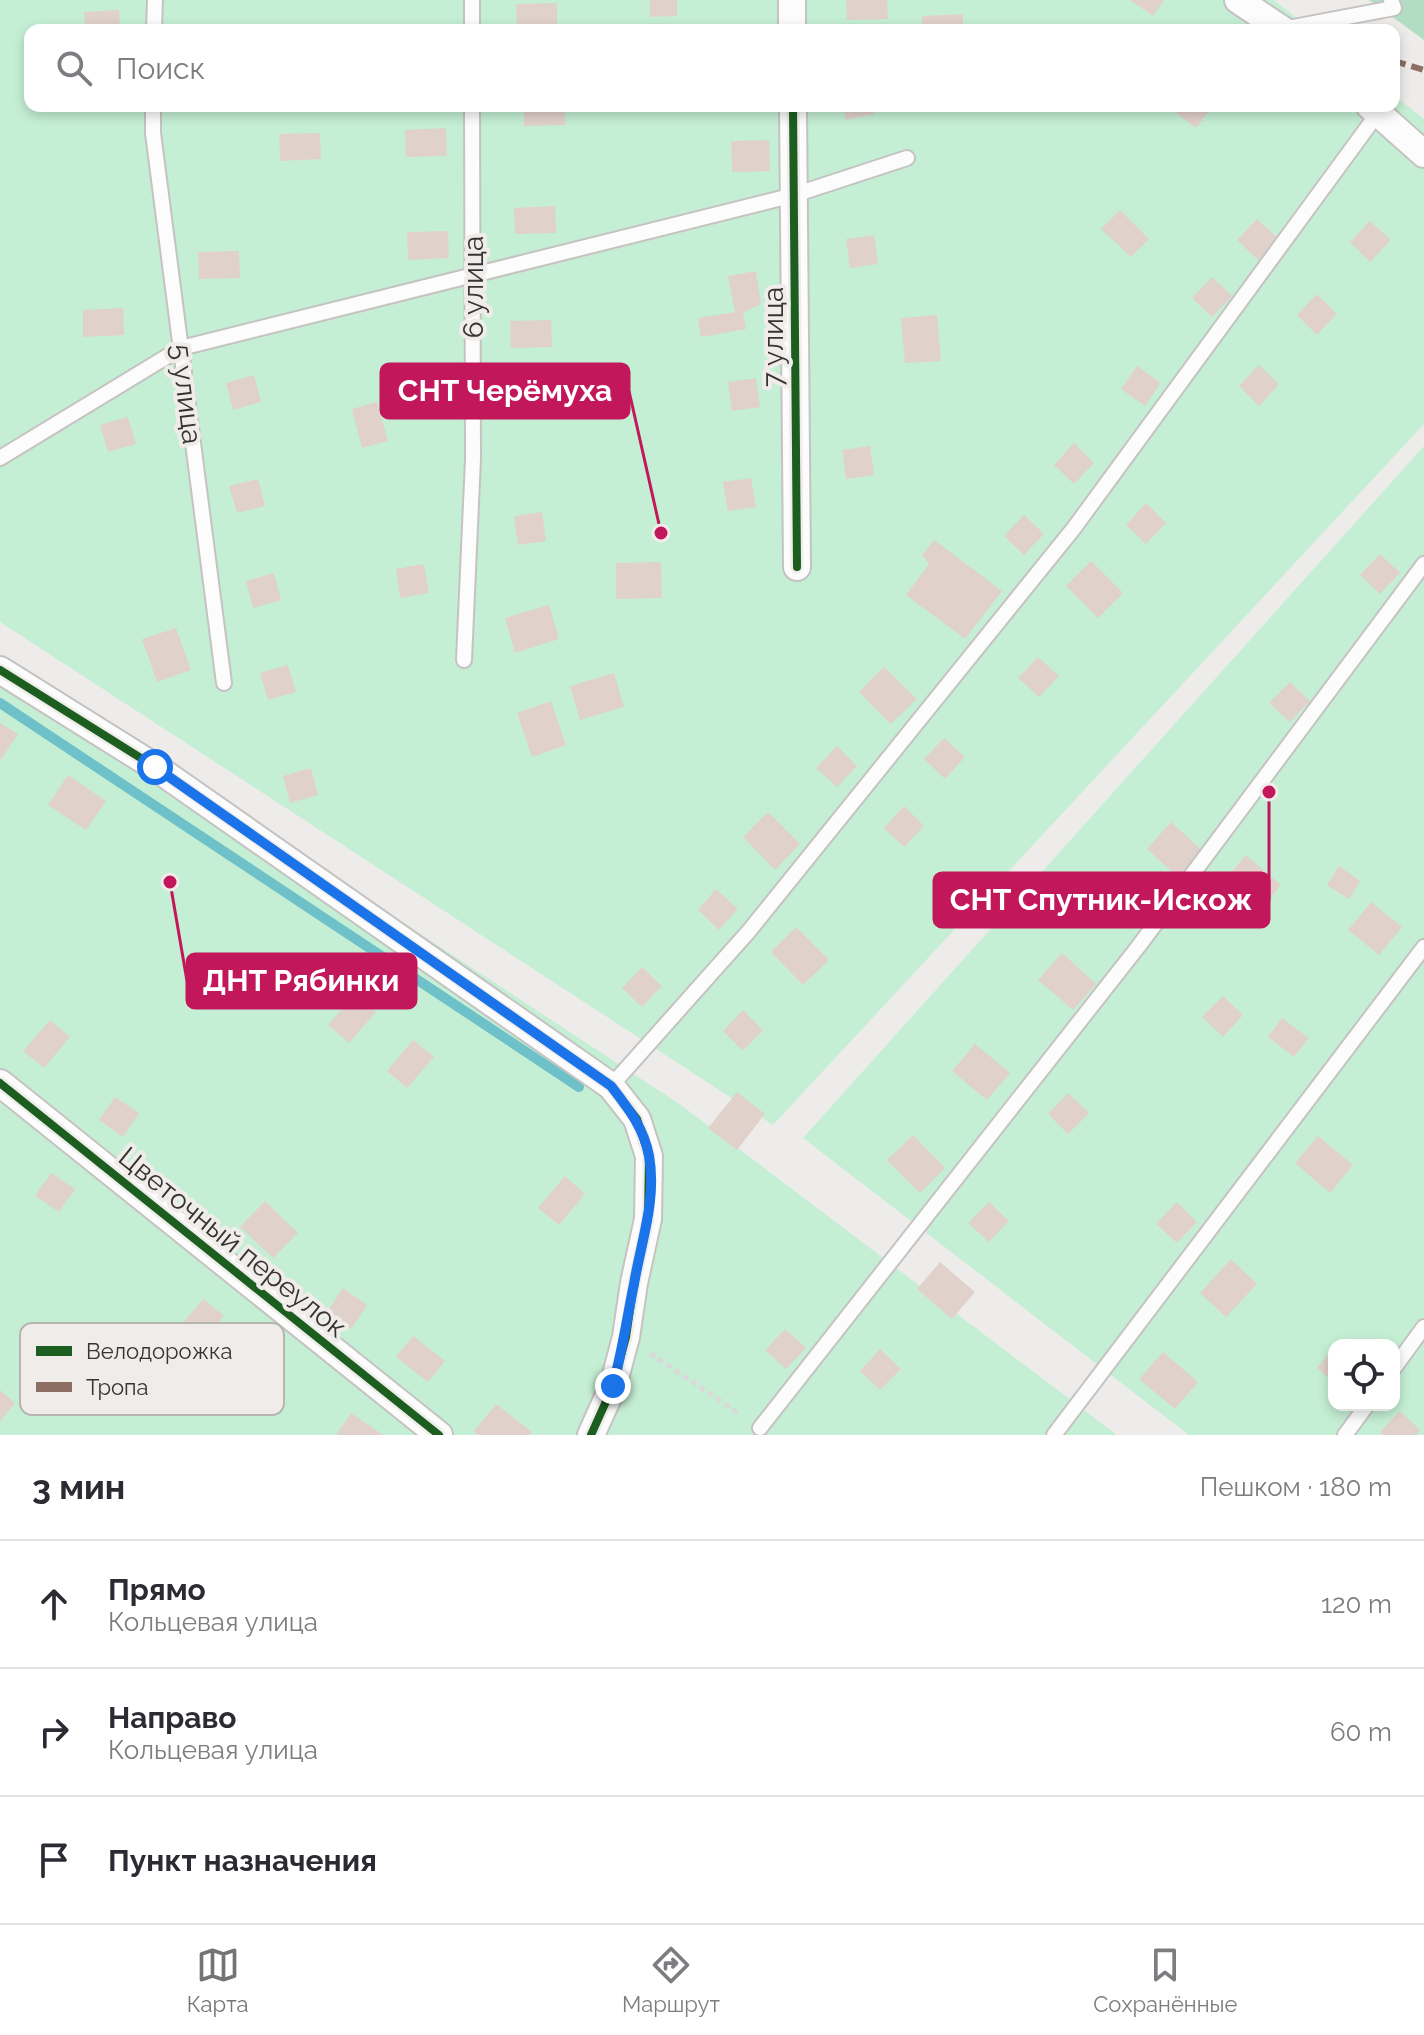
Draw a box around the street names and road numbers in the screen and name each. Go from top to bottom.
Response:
street label: 6 улица [457,236,490,338]
street label: 7 улица [757,287,790,387]
street label: 5 улица [164,342,209,446]
street label: Цветочный переулок [112,1140,353,1344]

